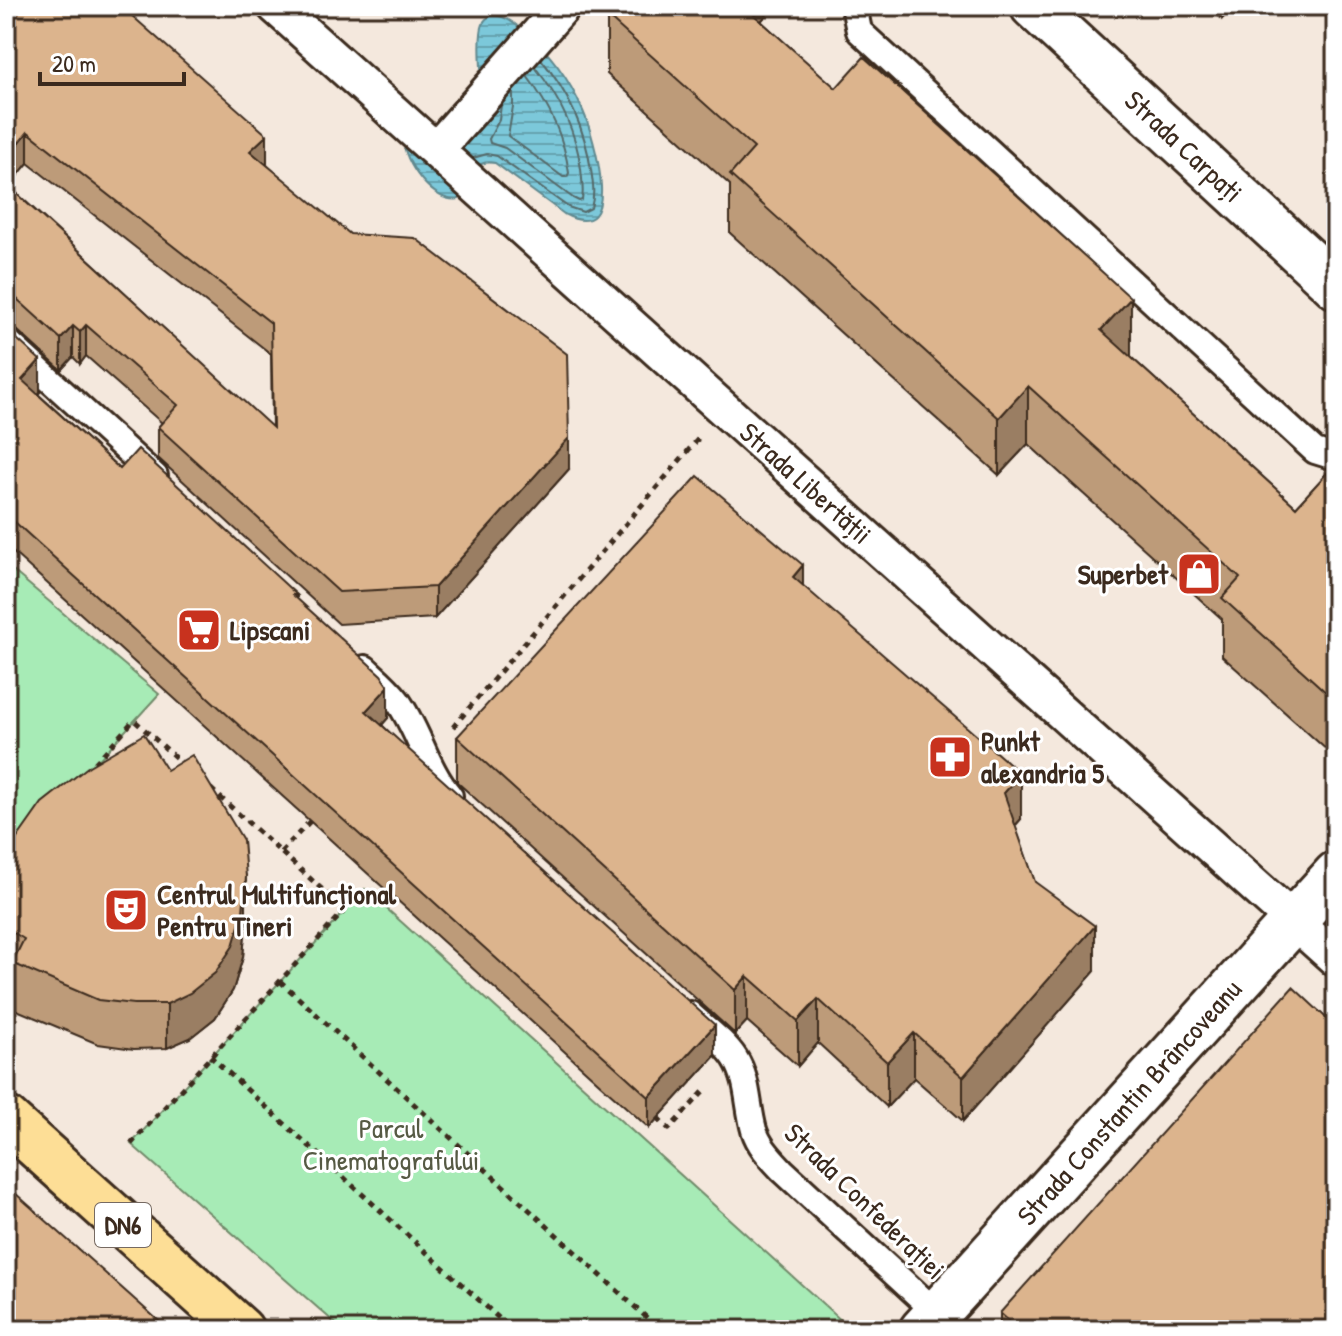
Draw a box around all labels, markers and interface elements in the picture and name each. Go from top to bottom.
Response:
scale bar [40,36,184,86]
text: 20 m [52,47,96,79]
street label: Strada Carpați [1117,81,1251,211]
street label: Strada Libertății [732,414,880,552]
shop icon: Superbet [1175,550,1223,598]
place label: Superbet [1078,555,1169,594]
supermarket icon: Lipscani [175,606,223,654]
place label: Lipscani [230,611,310,650]
place label: Punkt alexandria 5 [981,722,1104,792]
pharmacy icon: Punkt alexandria 5 [926,733,974,781]
place label: Centrul Multifuncțional Pentru Tineri [157,875,396,945]
theatre icon: Centrul Multifuncțional Pentru Tineri [102,886,150,934]
street label: Strada Constantin Brâncoveanu [1008,971,1250,1233]
park label: Parcul Cinematografului [303,1109,479,1179]
street label: Strada Confederației [776,1114,954,1288]
road number: DN6 [95,1203,151,1247]

